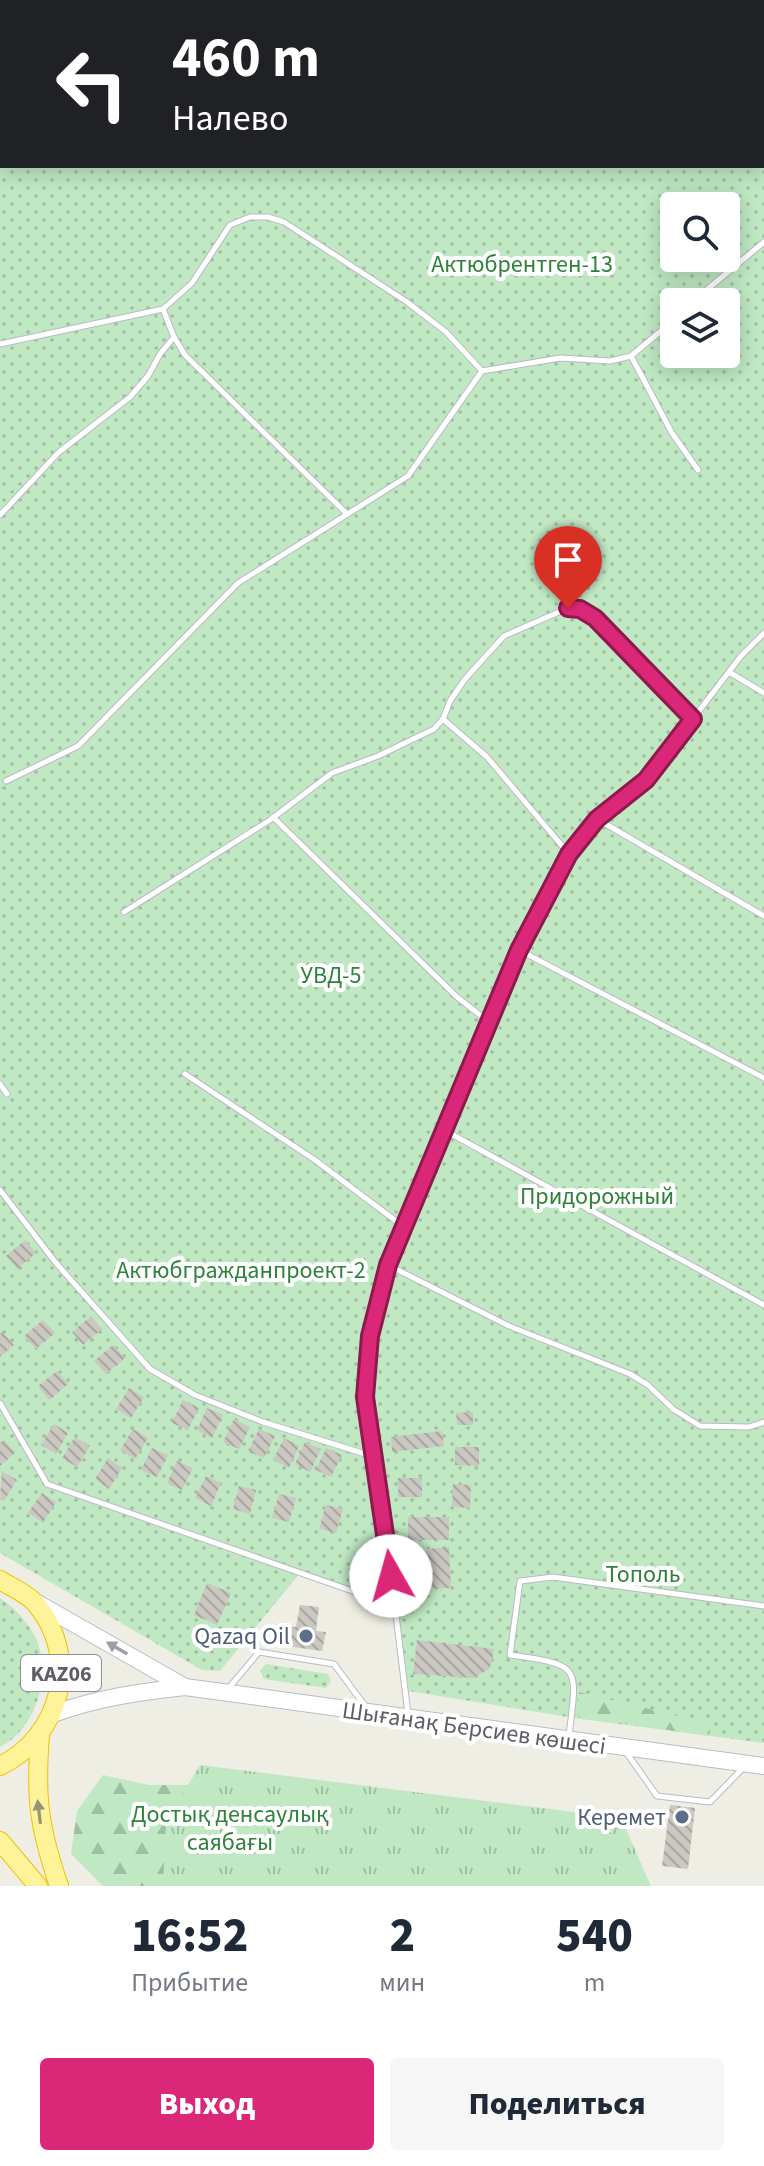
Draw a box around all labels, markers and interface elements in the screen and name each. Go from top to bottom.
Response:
text: 460 m [172,19,320,98]
icon: left [40,32,144,136]
text: Налево [172,93,288,144]
map controls [660,192,740,368]
button: search [660,192,740,272]
park label: Актюбрентген-13 [431,247,613,282]
button: layers [660,288,740,368]
pin [534,526,602,608]
icon: arrive [546,538,590,582]
park label: УВД-5 [301,958,361,993]
park label: Придорожный [520,1179,674,1214]
park label: Актюбгражданпроект-2 [116,1253,366,1288]
position arrow [349,1534,433,1618]
park label: Тополь [605,1557,681,1592]
place label: Qazaq Oil [194,1619,290,1654]
marker: Qazaq Oil [297,1627,315,1645]
one-way arrow [106,1641,128,1655]
road number: KАZ06 [21,1655,101,1691]
street label: Шығанақ Берсиев көшесі [340,1693,608,1764]
park label: Достық денсаулық саябағы [131,1797,329,1860]
one-way arrow [32,1799,45,1824]
place label: Керемет [577,1800,666,1835]
marker: Керемет [673,1808,691,1826]
text: 16:52 [131,1902,248,1970]
text: 2 [389,1902,415,1970]
text: 540 [556,1902,633,1970]
text: Прибытие [131,1964,248,2001]
text: мин [379,1964,425,2001]
text: m [584,1964,605,2001]
button: Выход [40,2058,374,2150]
button: Поделиться [390,2058,724,2150]

